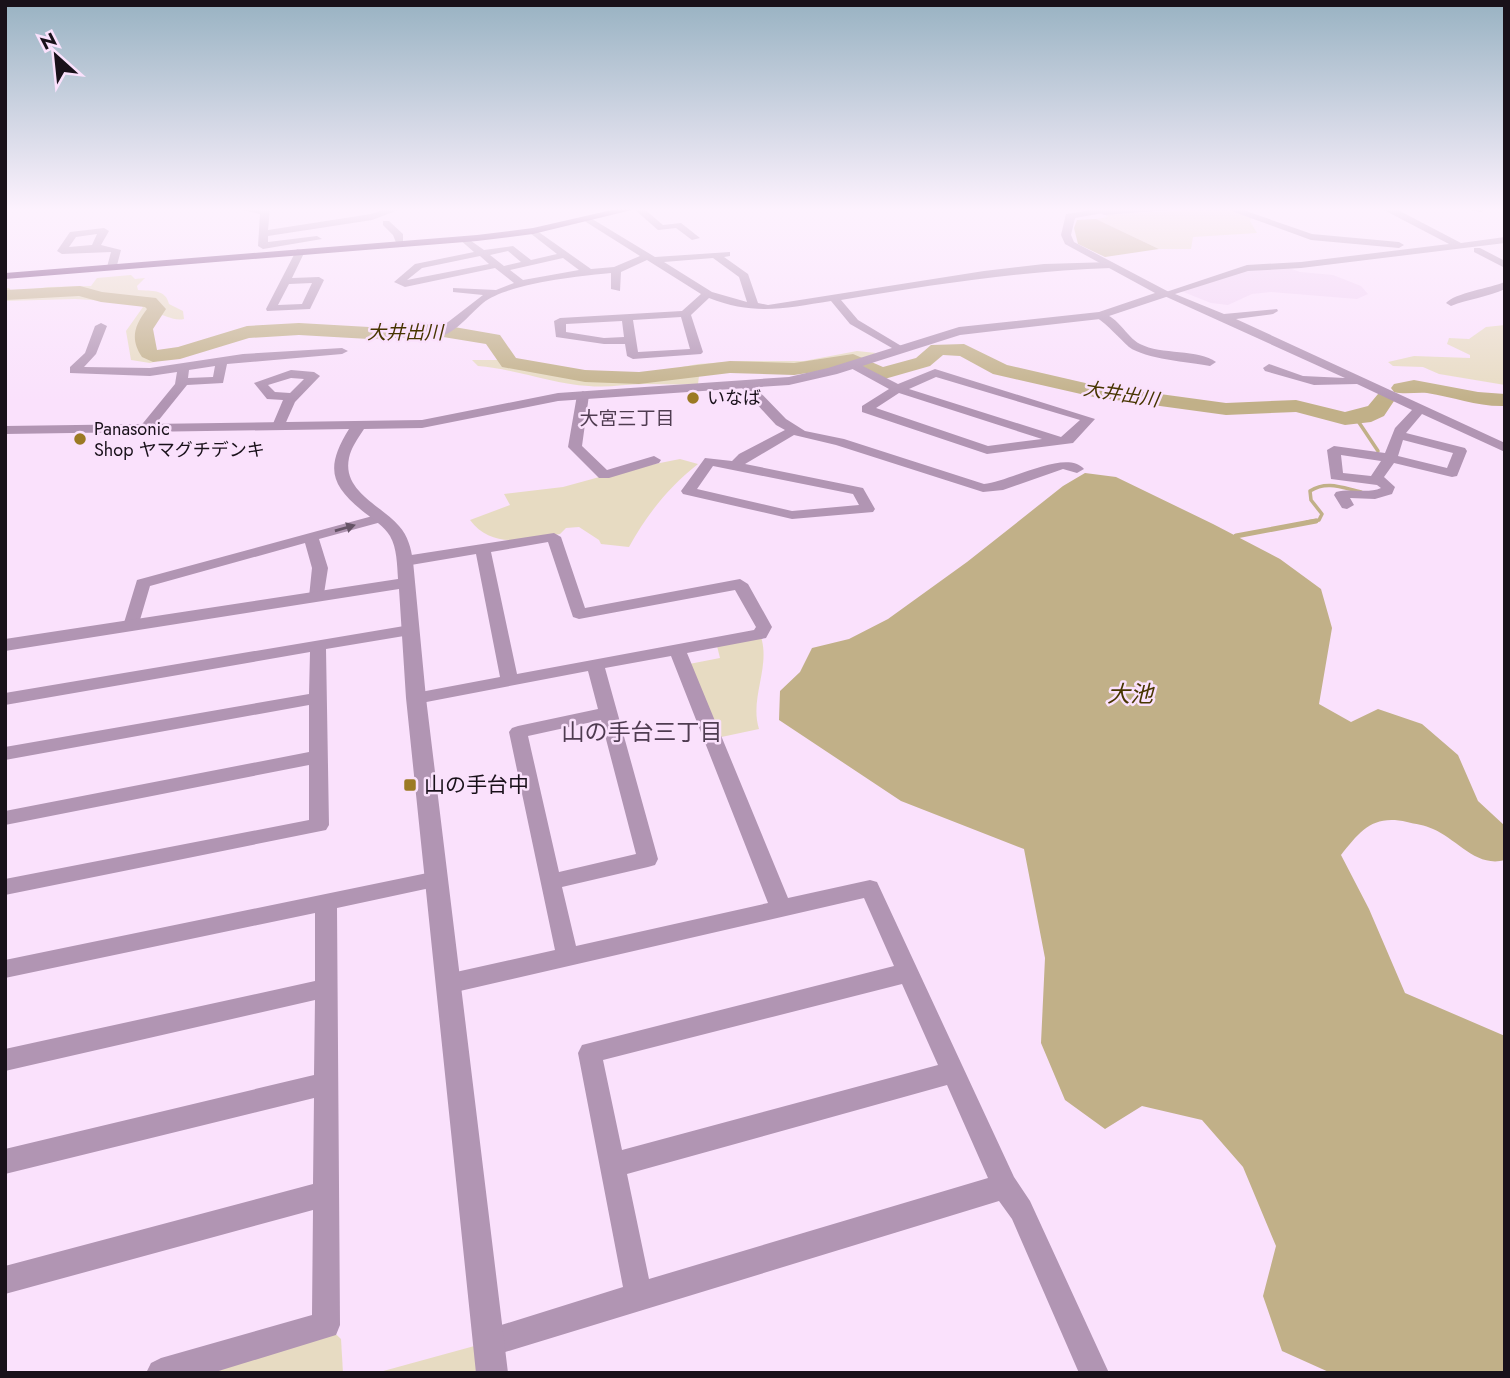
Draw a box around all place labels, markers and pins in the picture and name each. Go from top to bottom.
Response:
place label: いなば [707,385,761,411]
marker: いなば [685,390,701,406]
place label: Panasonic Shop ヤマグチデンキ [94,416,265,463]
marker: Panasonic Shop ヤマグチデンキ [72,431,88,447]
place label: 山の手台中 [424,770,529,800]
marker: 山の手台中 [402,777,418,793]

